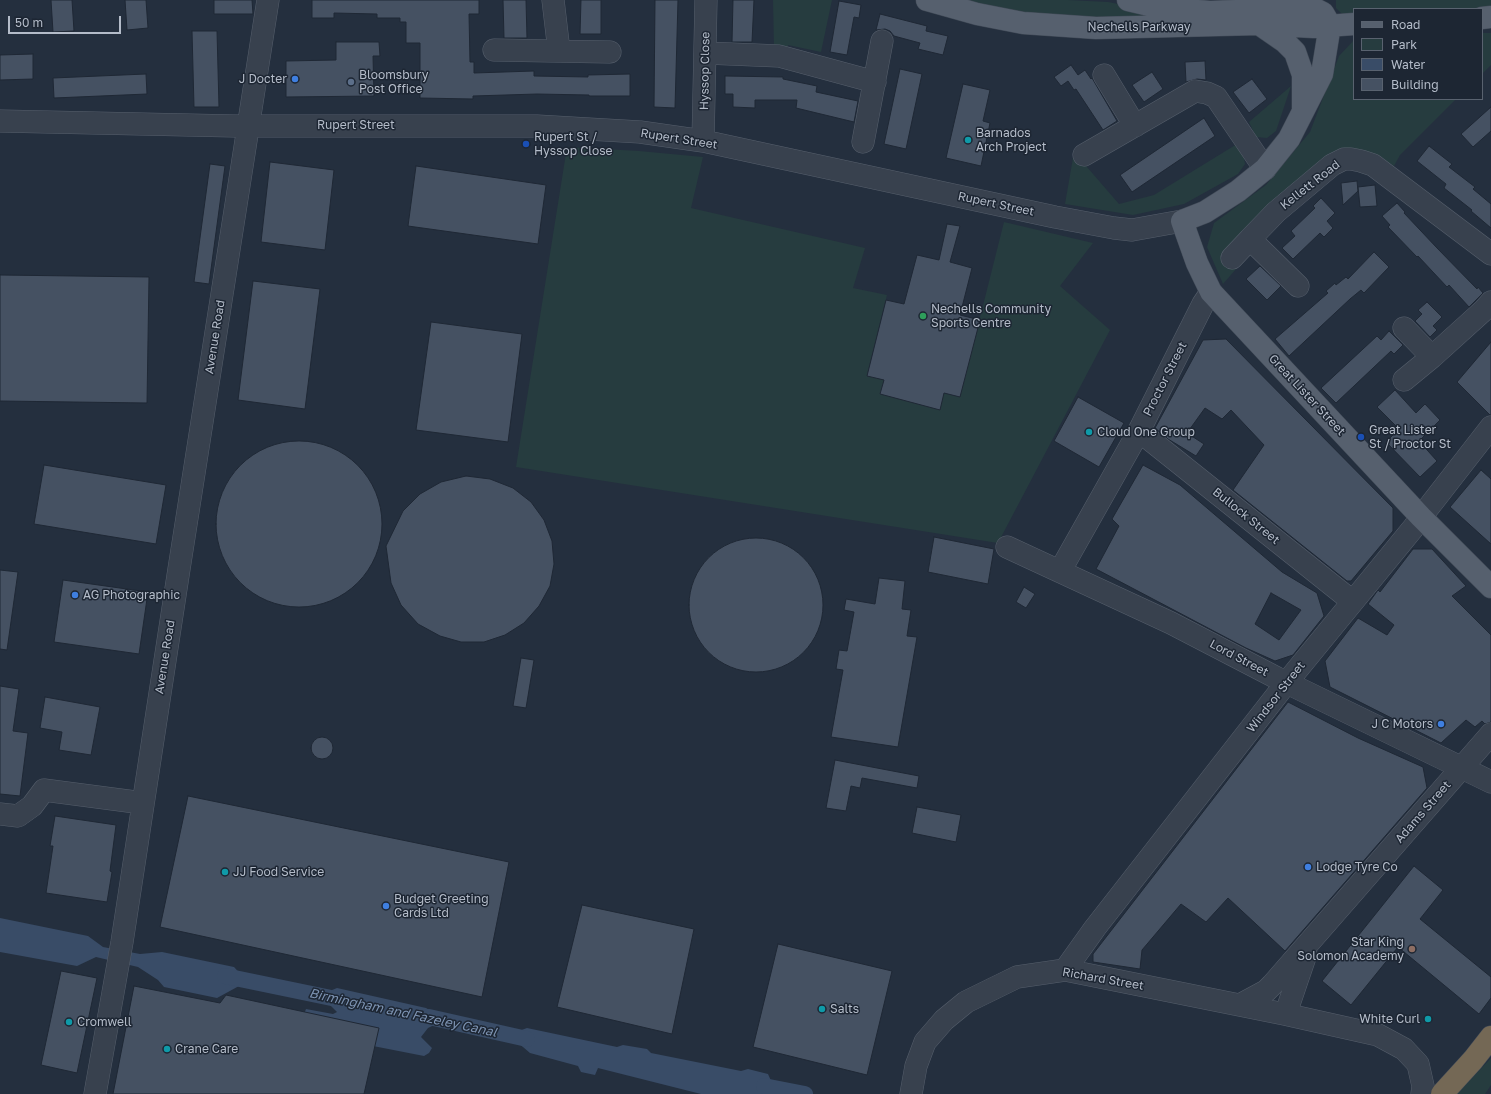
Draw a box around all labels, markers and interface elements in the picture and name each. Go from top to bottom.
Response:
scale bar [10,8,123,34]
legend [1353,8,1483,100]
text: 50 m [15,15,43,30]
text: Road [1391,17,1420,32]
street label: Nechells Parkway [1088,20,1190,34]
street label: Hyssop Close [697,32,713,110]
text: Park [1391,37,1417,52]
text: Water [1391,57,1425,72]
place label: Bloomsbury Post Office [359,68,429,96]
place label: J Docter [239,72,287,86]
marker: J Docter [290,74,300,84]
marker: Bloomsbury Post Office [346,77,356,87]
text: Building [1391,77,1439,92]
street label: Rupert Street [317,118,395,132]
street label: Rupert Street [639,126,719,152]
place label: Barnados Arch Project [976,126,1047,154]
place label: Rupert St / Hyssop Close [534,130,613,158]
marker: Barnados Arch Project [963,135,973,145]
marker: Rupert St / Hyssop Close [521,139,531,149]
street label: Kellett Road [1277,157,1343,213]
street label: Rupert Street [956,189,1036,219]
street label: Avenue Road [202,299,228,375]
place label: Nechells Community Sports Centre [931,302,1051,330]
marker: Nechells Community Sports Centre [918,311,928,321]
street label: Proctor Street [1140,339,1190,419]
street label: Great Lister Street [1266,351,1348,439]
place label: Great Lister St / Proctor St [1369,423,1451,451]
place label: Cloud One Group [1097,425,1195,439]
marker: Cloud One Group [1084,427,1094,437]
marker: Great Lister St / Proctor St [1356,432,1366,442]
street label: Bullock Street [1210,485,1282,547]
place label: AG Photographic [83,588,180,602]
marker: AG Photographic [70,590,80,600]
street label: Avenue Road [152,619,178,695]
street label: Lord Street [1207,637,1271,679]
street label: Windsor Street [1244,659,1308,735]
place label: J C Motors [1372,717,1433,731]
marker: J C Motors [1436,719,1446,729]
street label: Adams Street [1392,778,1454,846]
place label: Lodge Tyre Co [1316,860,1398,874]
marker: Lodge Tyre Co [1303,862,1313,872]
place label: JJ Food Service [233,865,324,879]
marker: JJ Food Service [220,867,230,877]
place label: Budget Greeting Cards Ltd [394,892,489,920]
marker: Budget Greeting Cards Ltd [381,901,391,911]
place label: Star King Solomon Academy [1297,935,1404,963]
marker: Star King Solomon Academy [1407,944,1417,954]
street label: Richard Street [1061,965,1145,993]
water label: Birmingham and Fazeley Canal [308,985,498,1041]
place label: Salts [830,1002,859,1016]
marker: Salts [817,1004,827,1014]
place label: White Curl [1359,1012,1420,1026]
marker: White Curl [1423,1014,1433,1024]
place label: Cromwell [77,1015,132,1029]
marker: Cromwell [64,1017,74,1027]
place label: Crane Care [175,1042,238,1056]
marker: Crane Care [162,1044,172,1054]

